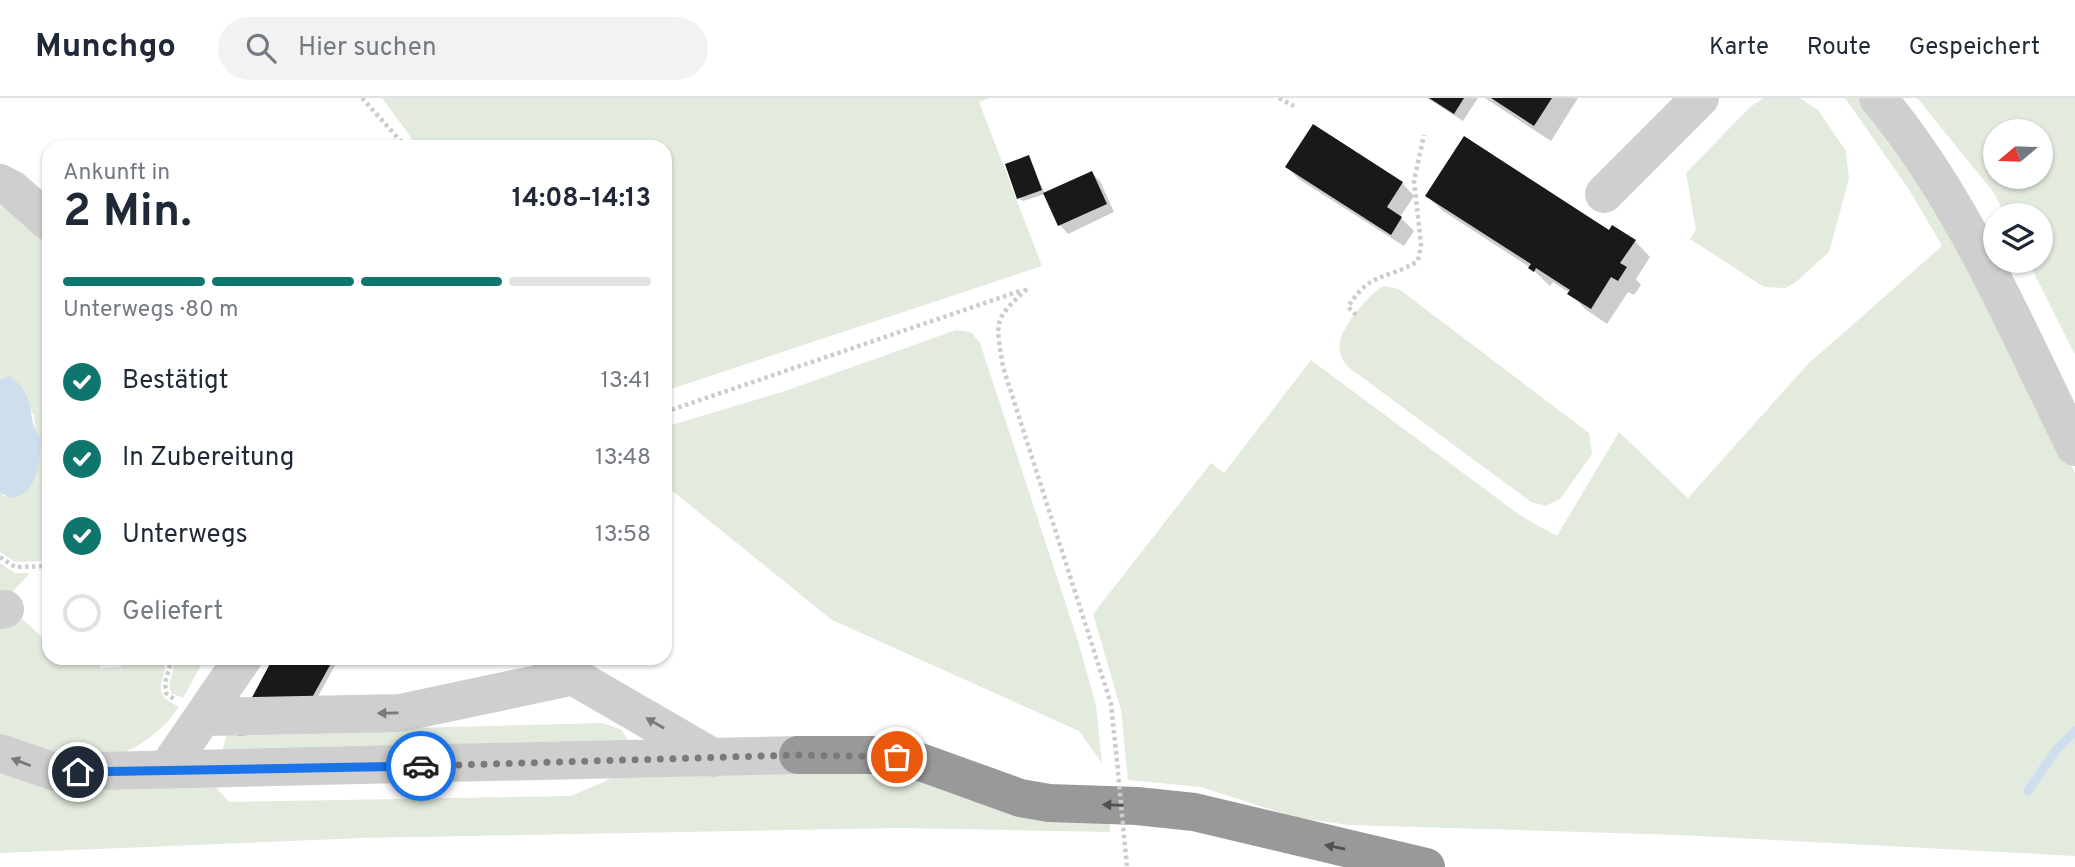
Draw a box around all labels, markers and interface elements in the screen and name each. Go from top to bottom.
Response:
search box [218,17,708,80]
text: Munchgo [35,27,176,69]
icon: search [242,29,280,67]
text: Hier suchen [298,32,437,65]
text: Karte [1709,33,1769,63]
text: Route [1807,33,1871,63]
text: Gespeichert [1909,33,2040,63]
north arrow [1983,119,2053,189]
map controls [1983,119,2053,273]
text: Ankunft in [63,159,170,188]
text: 14:08–14:13 [512,183,651,216]
text: 2 Min. [63,184,192,243]
button: layers [1983,203,2053,273]
text: Unterwegs · 80 m [63,296,239,325]
icon: check [63,363,101,401]
text: Bestätigt [122,365,229,398]
text: 13:41 [601,367,651,396]
icon: check [63,440,101,478]
text: In Zubereitung [122,442,294,475]
text: 13:48 [595,444,651,473]
icon: check [63,517,101,555]
text: Unterwegs [122,519,248,552]
text: 13:58 [595,521,651,550]
text: Geliefert [122,596,223,629]
one-way arrow [377,707,399,719]
one-way arrow [645,717,665,729]
pin [867,727,927,787]
courier [386,731,456,801]
icon: bag [878,738,916,776]
pin [48,742,108,802]
icon: car [402,747,440,785]
icon: home [59,753,97,791]
one-way arrow [11,756,32,767]
one-way arrow [1101,799,1123,811]
one-way arrow [1324,842,1346,853]

